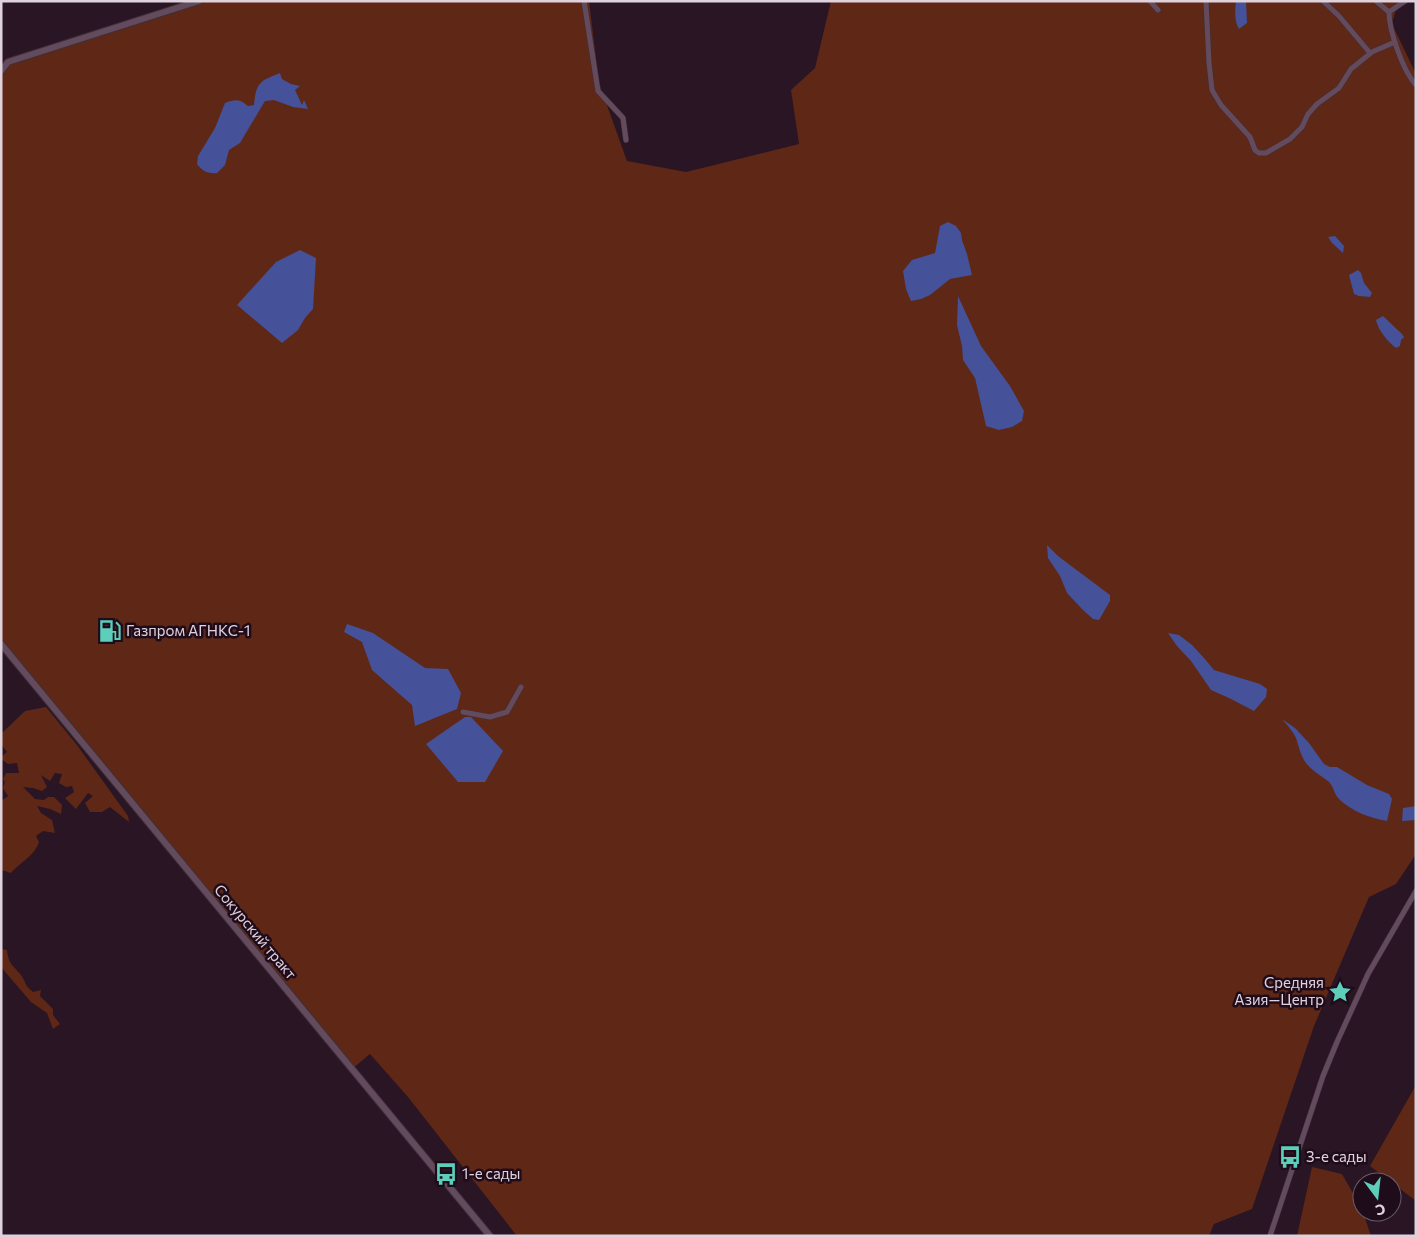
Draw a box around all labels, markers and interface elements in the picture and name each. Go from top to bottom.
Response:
fuel station icon: Газпром АГНКС-1 [97,618,123,644]
place label: Газпром АГНКС-1 [126,621,250,639]
street label: Сокурский тракт [211,880,301,982]
place label: Средняя Азия—Центр [1234,973,1324,1008]
place icon: Средняя Азия—Центр [1327,979,1353,1005]
bus stop icon: 3-е сады [1277,1144,1303,1170]
place label: 3-е сады [1306,1147,1367,1165]
bus stop icon: 1-е сады [433,1161,459,1187]
place label: 1-е сады [462,1164,520,1182]
north arrow [1352,1172,1402,1222]
text: С [1374,1201,1387,1219]

